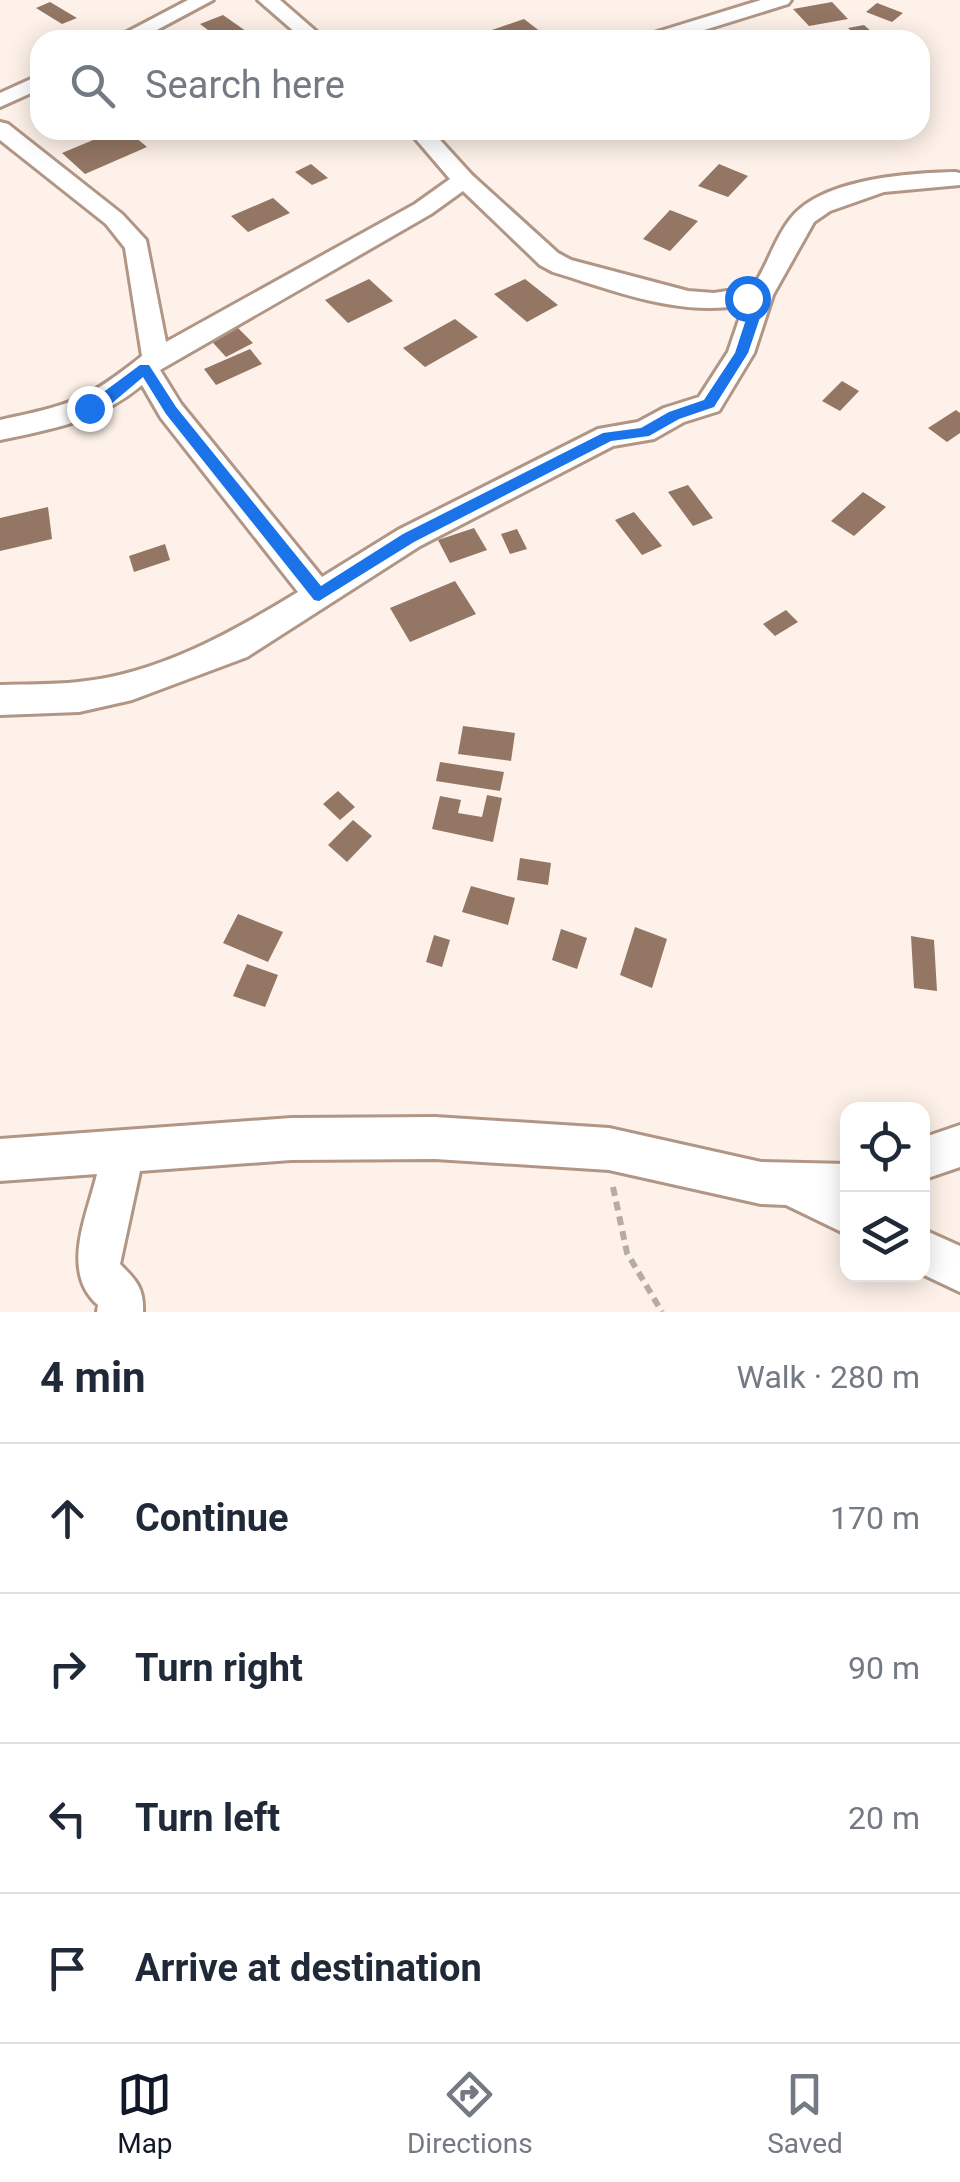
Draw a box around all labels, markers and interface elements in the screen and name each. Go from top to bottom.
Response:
search box [30,30,930,140]
icon: search [65,58,120,113]
text: Search here [145,63,345,107]
route start [725,276,771,322]
route end [67,386,113,432]
map controls [840,1102,930,1282]
button: locate [840,1102,930,1192]
button: layers [840,1192,930,1282]
text: 4 min [40,1353,146,1402]
text: Walk · 280 m [737,1358,920,1396]
icon: ahead [40,1491,95,1546]
text: Continue [135,1496,289,1540]
text: 170 m [830,1499,920,1537]
icon: right [40,1641,95,1696]
text: Turn right [135,1646,303,1690]
text: 90 m [848,1649,920,1687]
icon: left [40,1791,95,1846]
text: Turn left [135,1796,280,1840]
text: 20 m [848,1799,920,1837]
icon: arrive [40,1941,95,1996]
text: Arrive at destination [135,1946,482,1990]
tab: Map [117,2067,173,2160]
tab: Directions [407,2067,533,2160]
tab: Saved [767,2067,843,2160]

